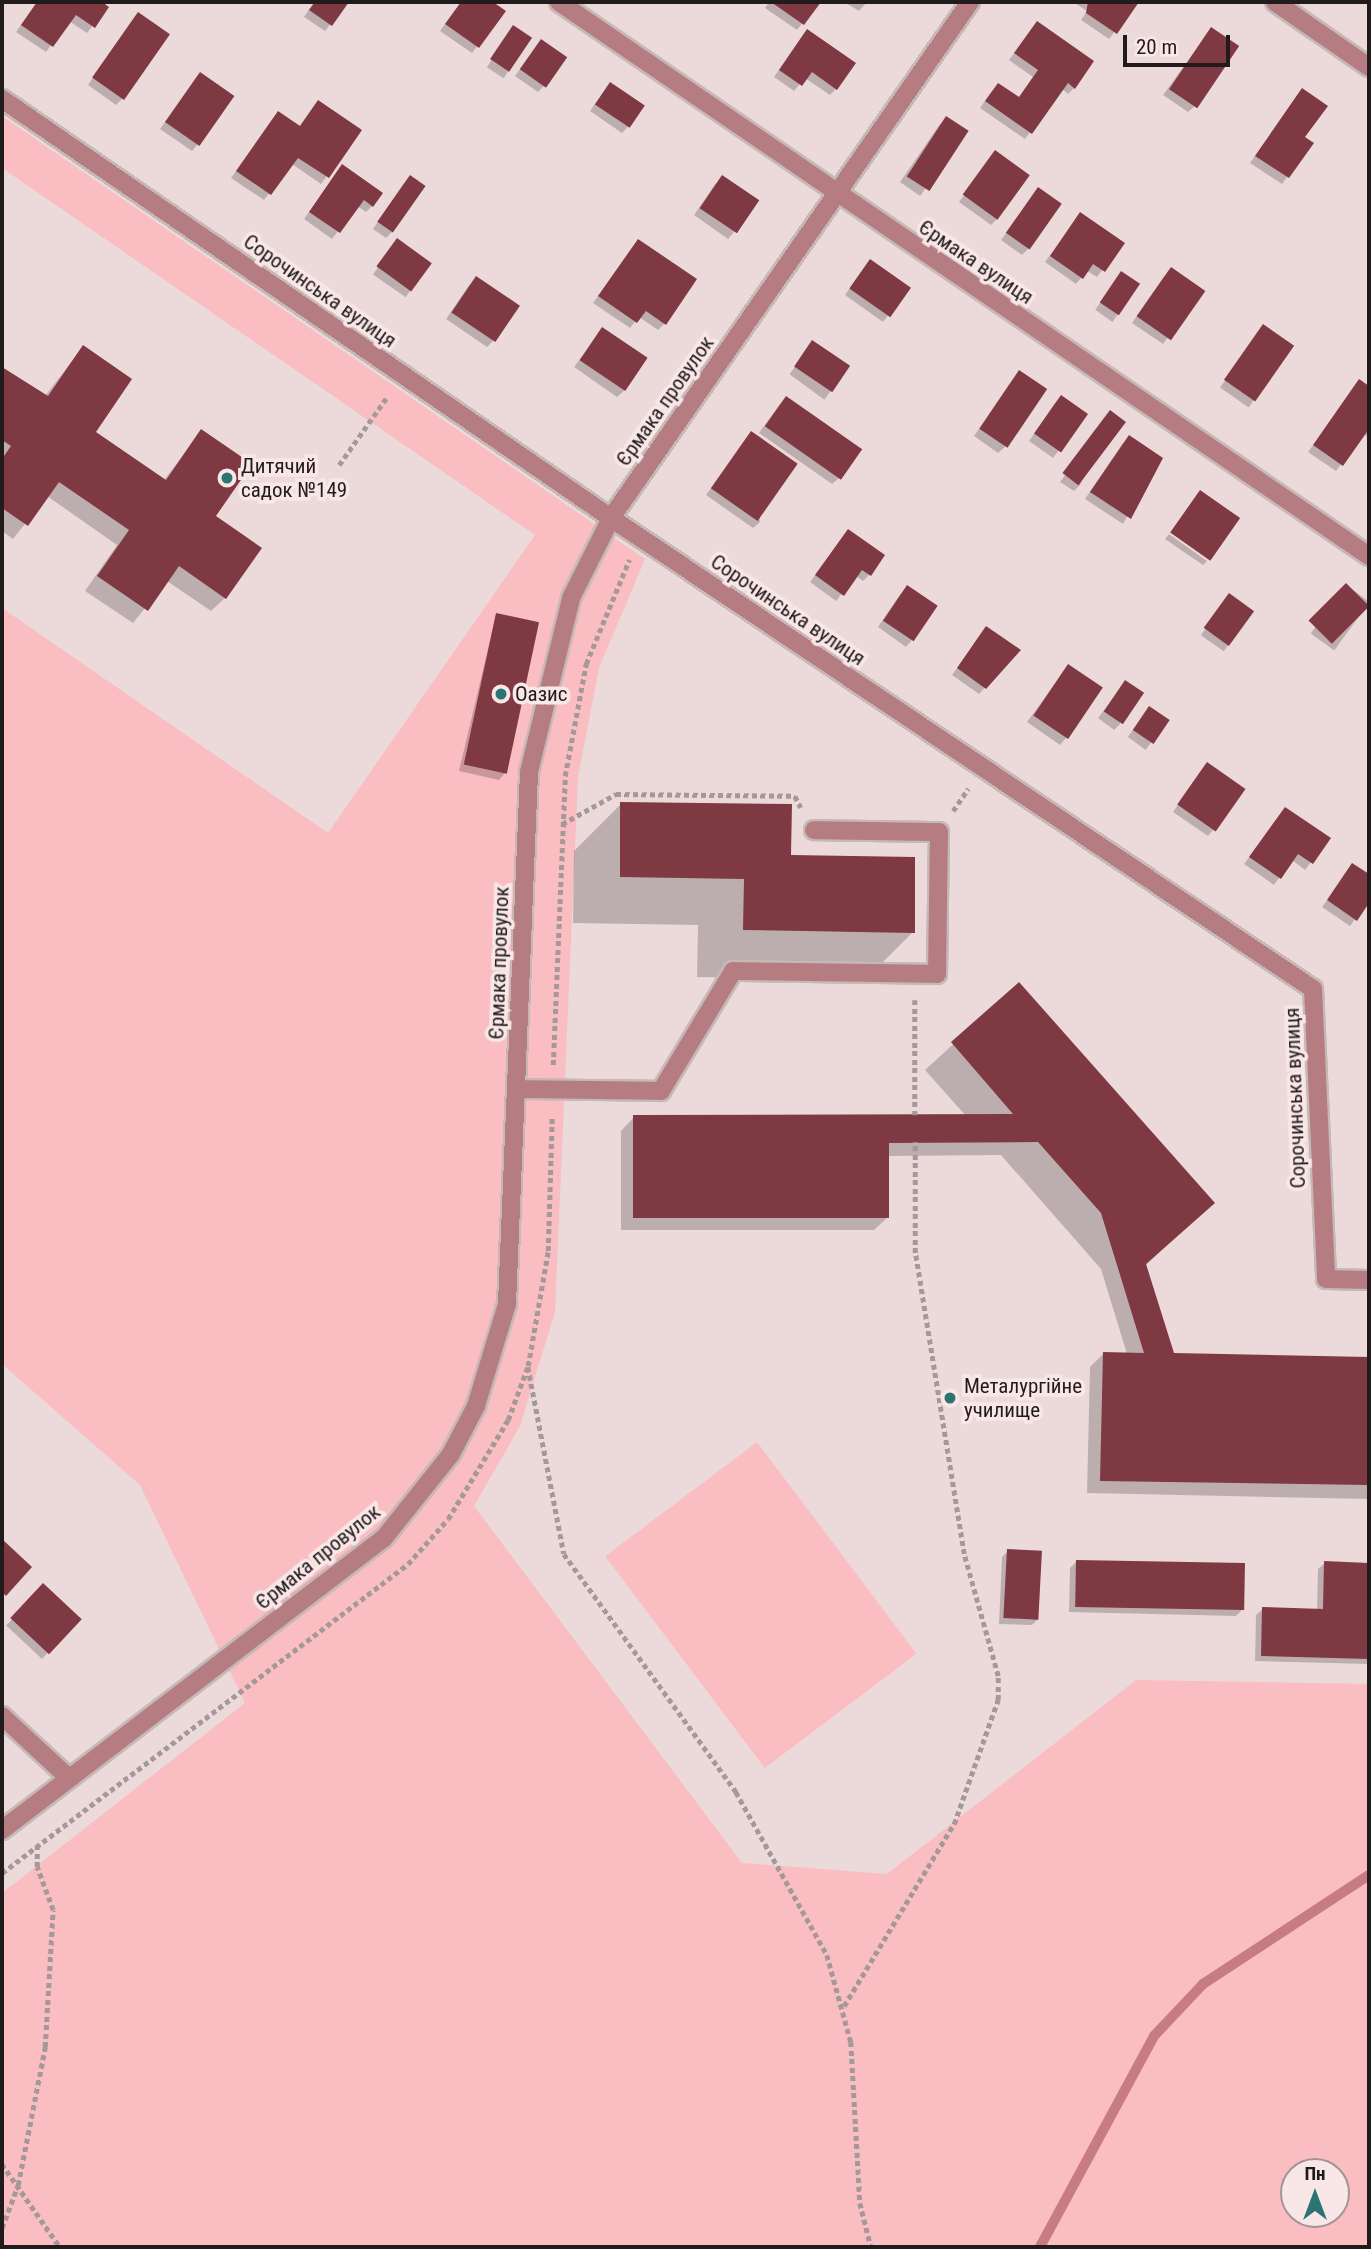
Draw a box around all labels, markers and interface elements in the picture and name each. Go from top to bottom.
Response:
scale bar [1126,21,1233,65]
text: 20 m [1136,35,1177,59]
street label: Єрмака вулиця [914,214,1038,310]
street label: Сорочинська вулиця [239,229,401,353]
street label: Єрмака провулок [611,331,719,471]
place label: Дитячий садок №149 [241,453,347,503]
marker: Дитячий садок №149 [219,470,235,486]
street label: Сорочинська вулиця [706,549,870,671]
place label: Оазис [515,681,567,707]
marker: Оазис [493,686,509,702]
street label: Єрмака провулок [484,886,514,1040]
street label: Сорочинська вулиця [1279,1007,1311,1189]
place label: Металургійне училище [964,1373,1082,1423]
marker: Металургійне училище [942,1390,958,1406]
street label: Єрмака провулок [251,1499,385,1615]
north arrow [1280,2158,1350,2228]
text: Пн [1304,2162,1326,2185]

